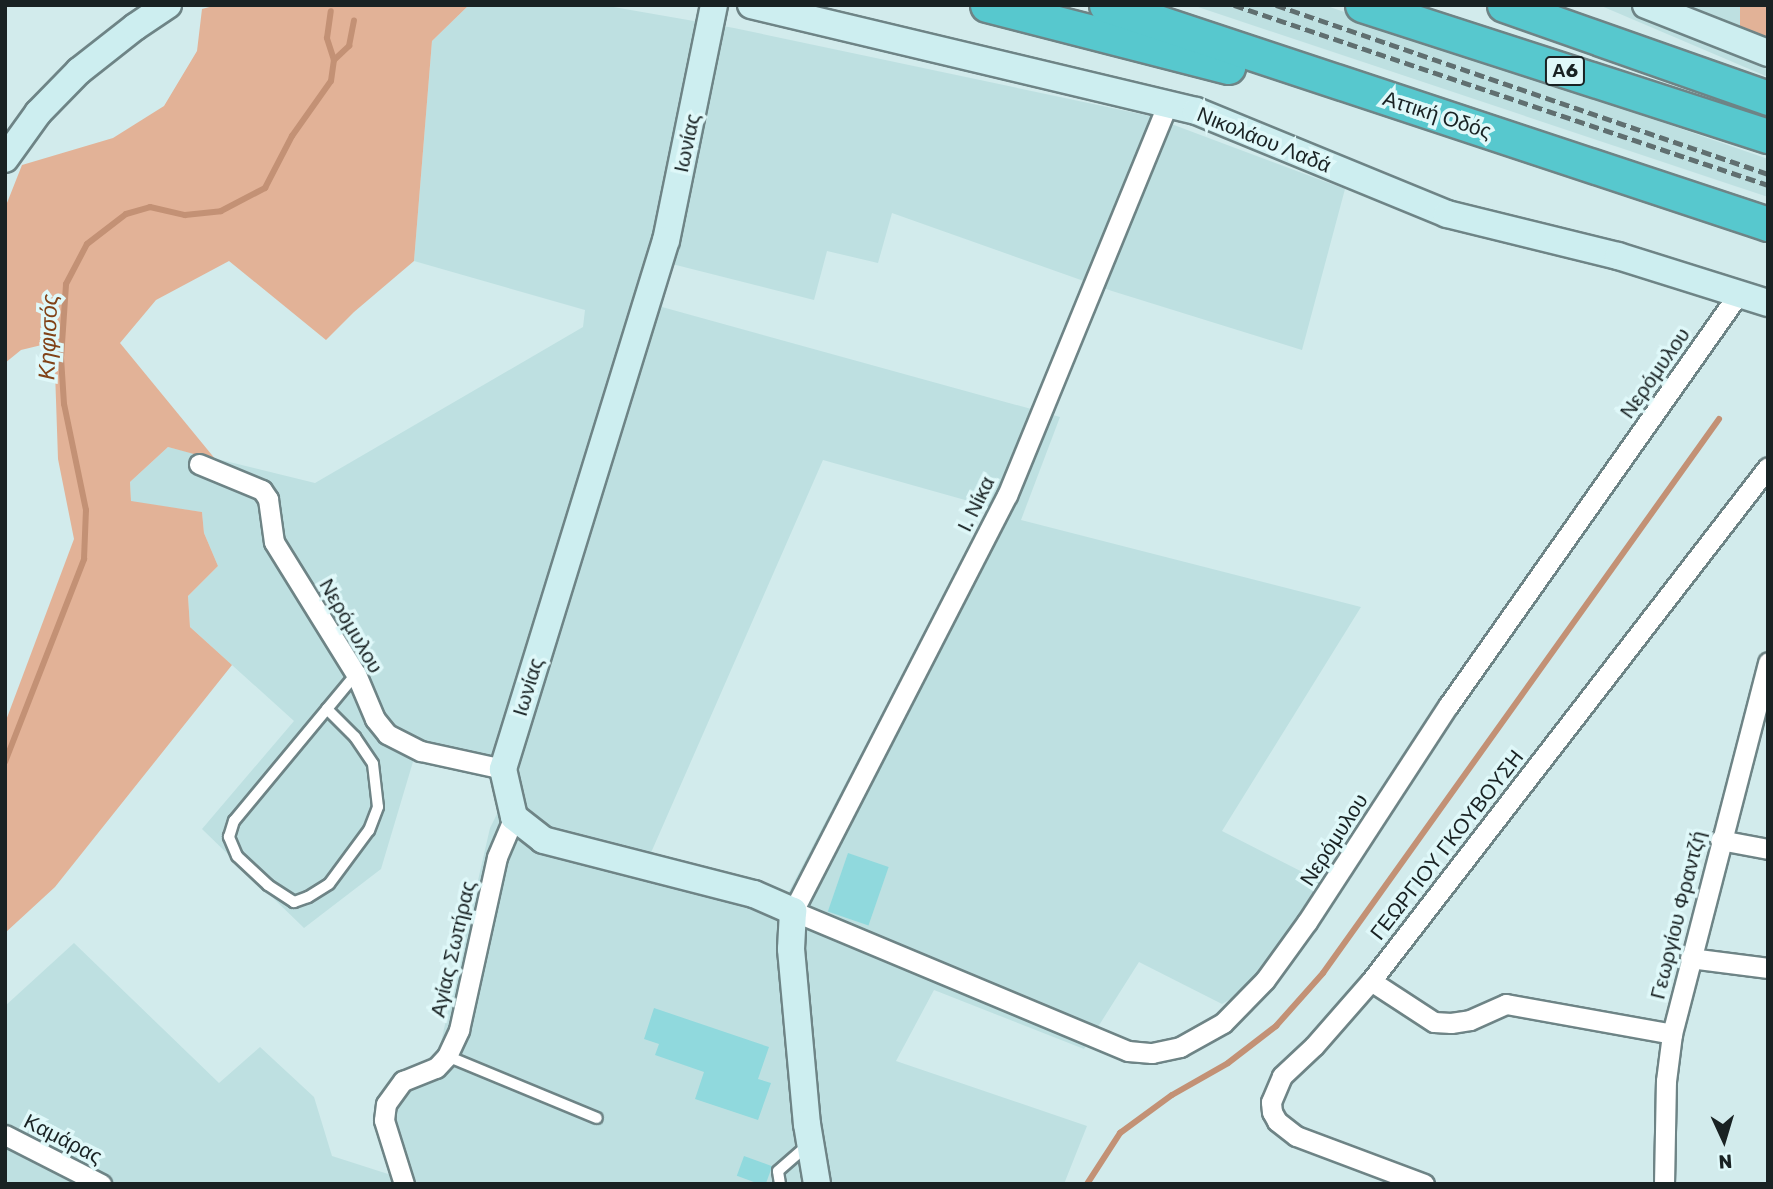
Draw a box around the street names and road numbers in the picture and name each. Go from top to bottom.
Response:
road number: Α6 [1544,55,1586,86]
street label: Αττική Οδός [1380,86,1494,144]
street label: Νικολάου Λαδά [1193,102,1335,178]
street label: Ιωνίας [668,111,706,175]
street label: Νερόμυλου [1615,323,1695,423]
street label: Ι. Νίκα [952,472,1000,536]
street label: Νερόμυλου [314,574,388,678]
street label: Ιωνίας [507,655,549,719]
street label: ΓΕΩΡΓΙΟΥ ΓΚΟΥΒΟΥΣΗ [1365,745,1529,945]
street label: Νερόμυλου [1295,789,1373,891]
street label: Γεωργίου Φραντζή [1645,828,1711,1002]
street label: Αγίας Σωτήρας [425,878,481,1020]
street label: Καμάρας [20,1109,106,1169]

